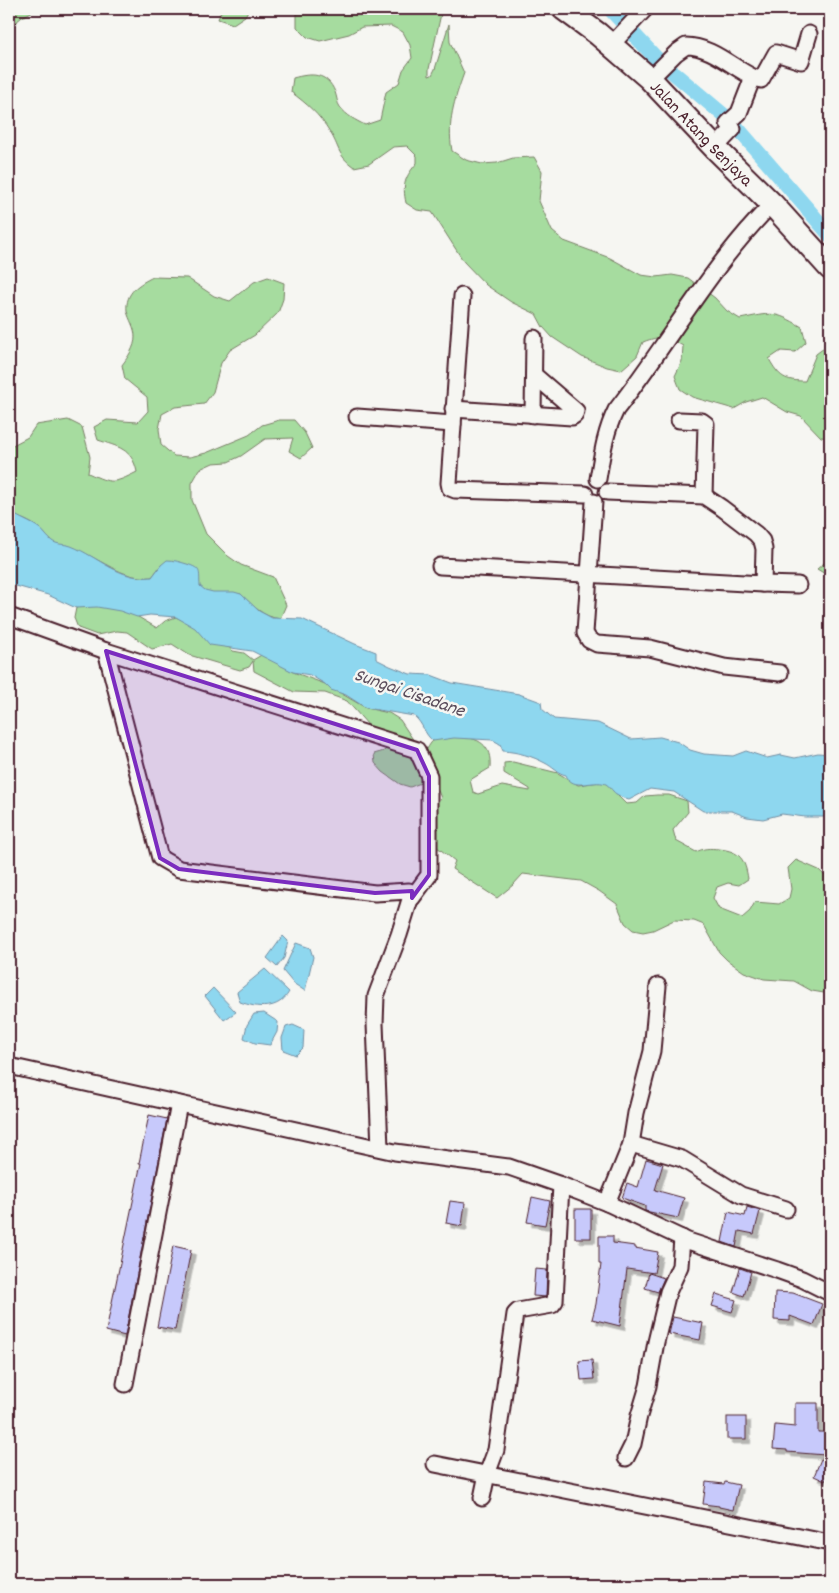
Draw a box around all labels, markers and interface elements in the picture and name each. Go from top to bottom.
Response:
street label: Jalan Atang Senjaya [643,76,758,194]
water label: Sungai Cisadane [350,663,469,726]

